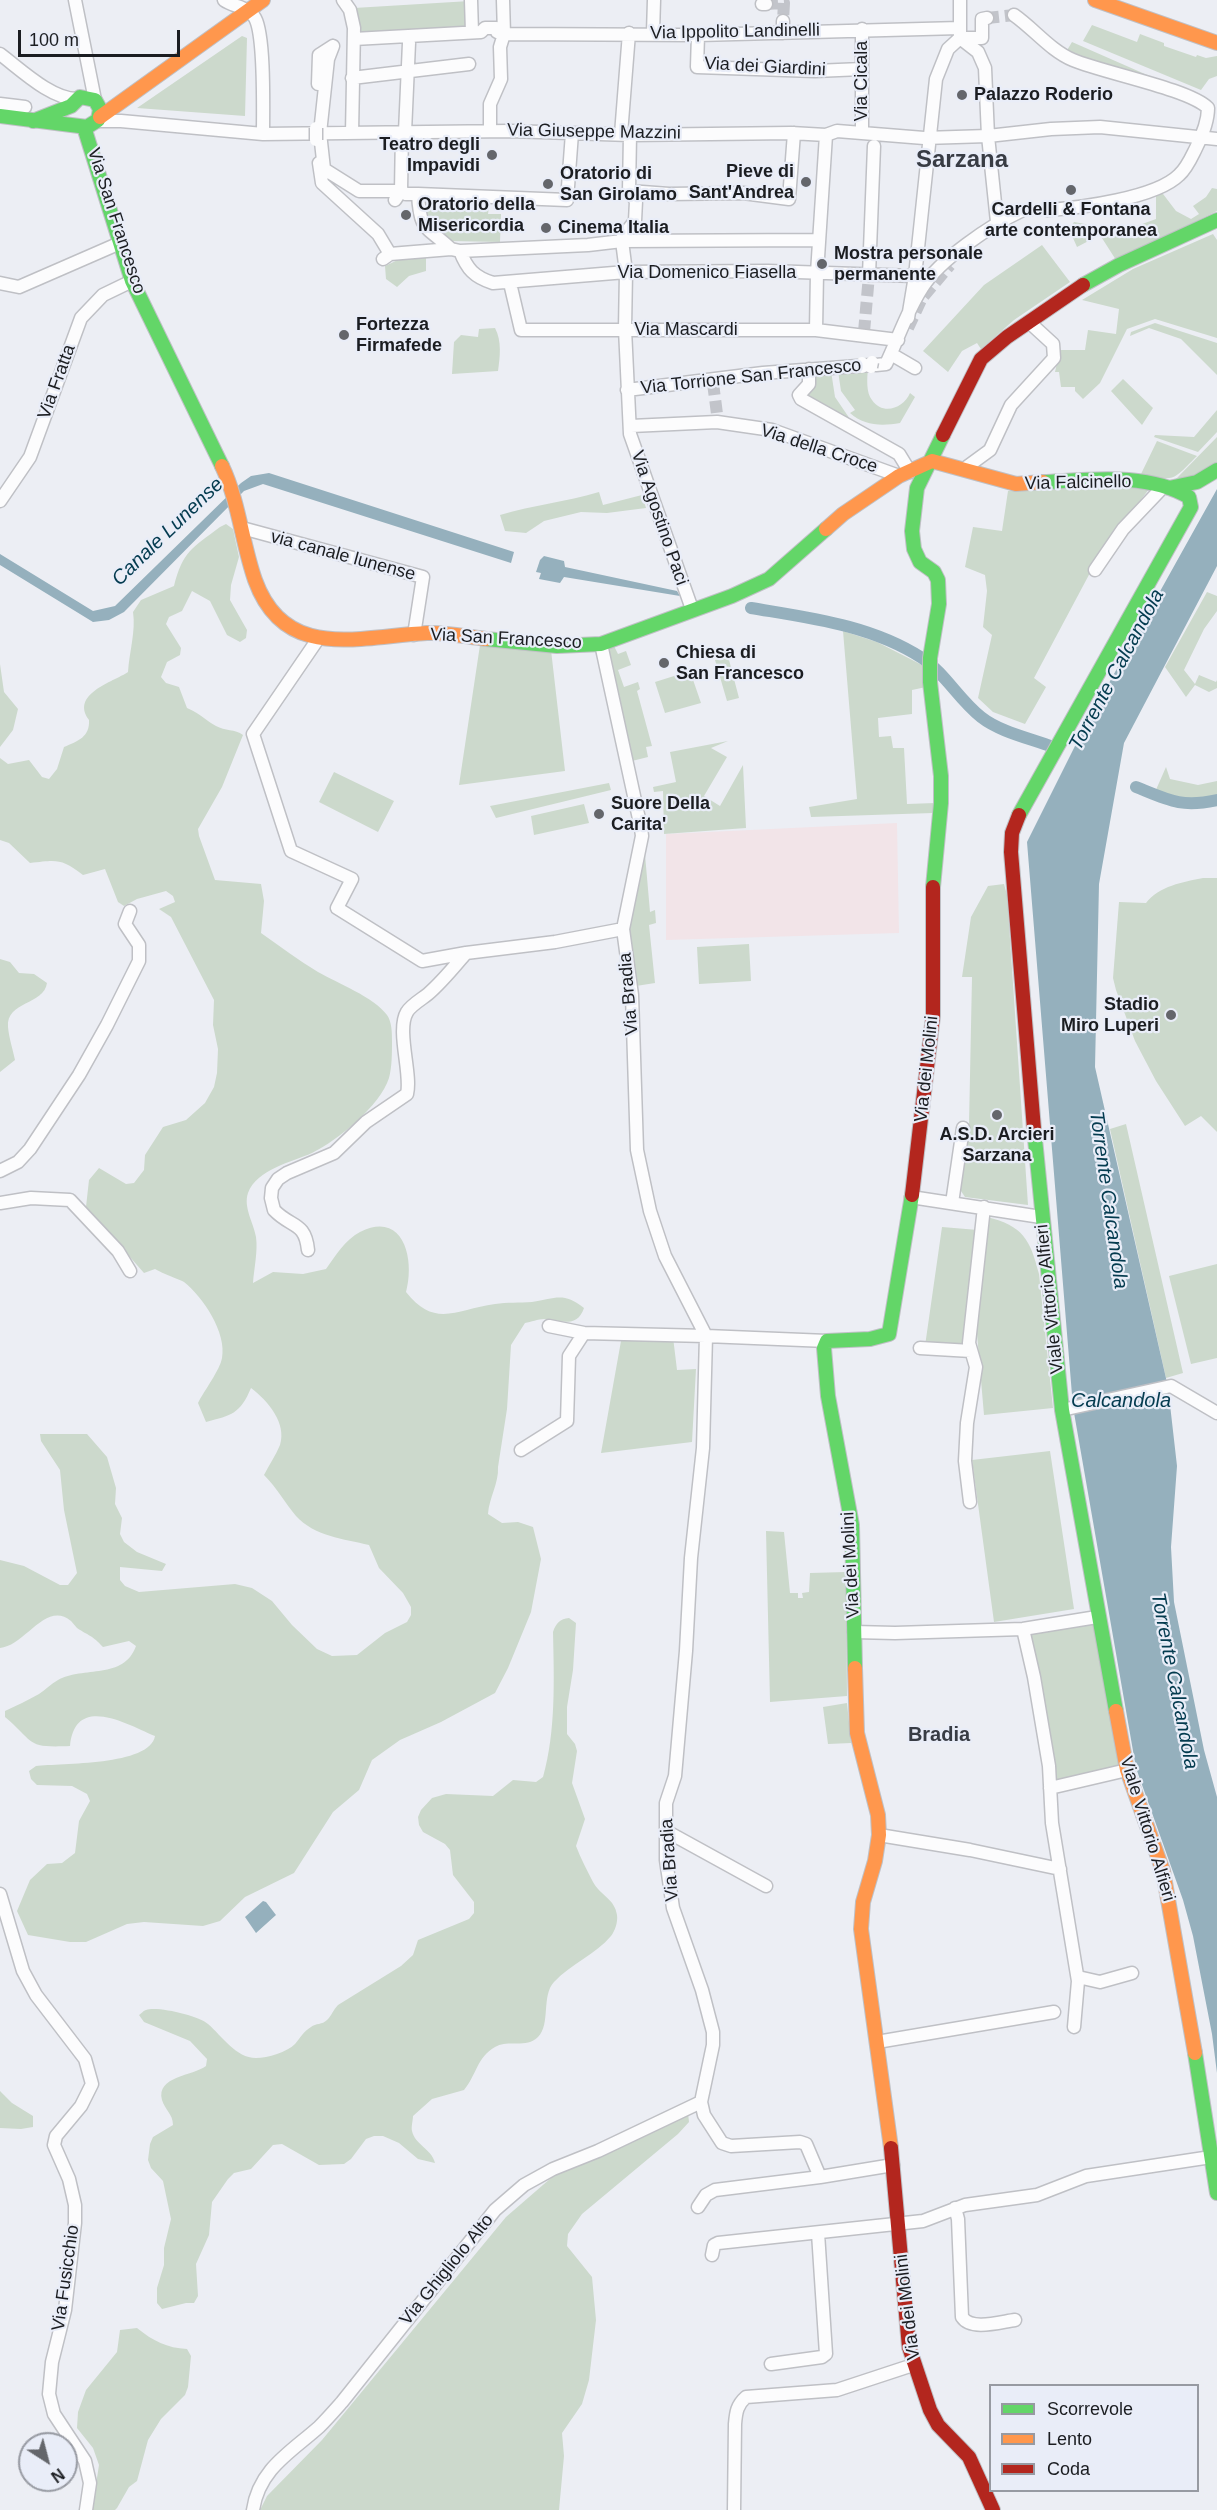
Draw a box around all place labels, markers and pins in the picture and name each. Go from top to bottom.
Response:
place label: Palazzo Roderio [974,84,1113,106]
marker: Palazzo Roderio [955,88,969,102]
place label: Teatro degli Impavidi [379,134,480,176]
marker: Teatro degli Impavidi [485,148,499,162]
place label: Pieve di Sant'Andrea [689,161,794,204]
place label: Oratorio di San Girolamo [560,163,677,206]
marker: Pieve di Sant'Andrea [799,175,813,189]
marker: Oratorio di San Girolamo [541,177,555,191]
marker: Cardelli & Fontana arte contemporanea [1064,183,1078,197]
place label: Oratorio della Misericordia [418,194,535,236]
place label: Cardelli & Fontana arte contemporanea [985,199,1157,242]
marker: Oratorio della Misericordia [399,208,413,222]
place label: Cinema Italia [558,217,669,239]
marker: Cinema Italia [539,221,553,235]
place label: Mostra personale permanente [834,243,983,286]
marker: Mostra personale permanente [815,257,829,271]
place label: Fortezza Firmafede [356,314,442,356]
marker: Fortezza Firmafede [337,328,351,342]
place label: Chiesa di San Francesco [676,642,804,684]
marker: Chiesa di San Francesco [657,656,671,670]
place label: Suore Della Carita' [611,793,710,836]
marker: Suore Della Carita' [592,807,606,821]
place label: Stadio Miro Luperi [1061,994,1159,1036]
marker: Stadio Miro Luperi [1164,1008,1178,1022]
marker: A.S.D. Arcieri Sarzana [990,1108,1004,1122]
place label: A.S.D. Arcieri Sarzana [939,1124,1055,1166]

